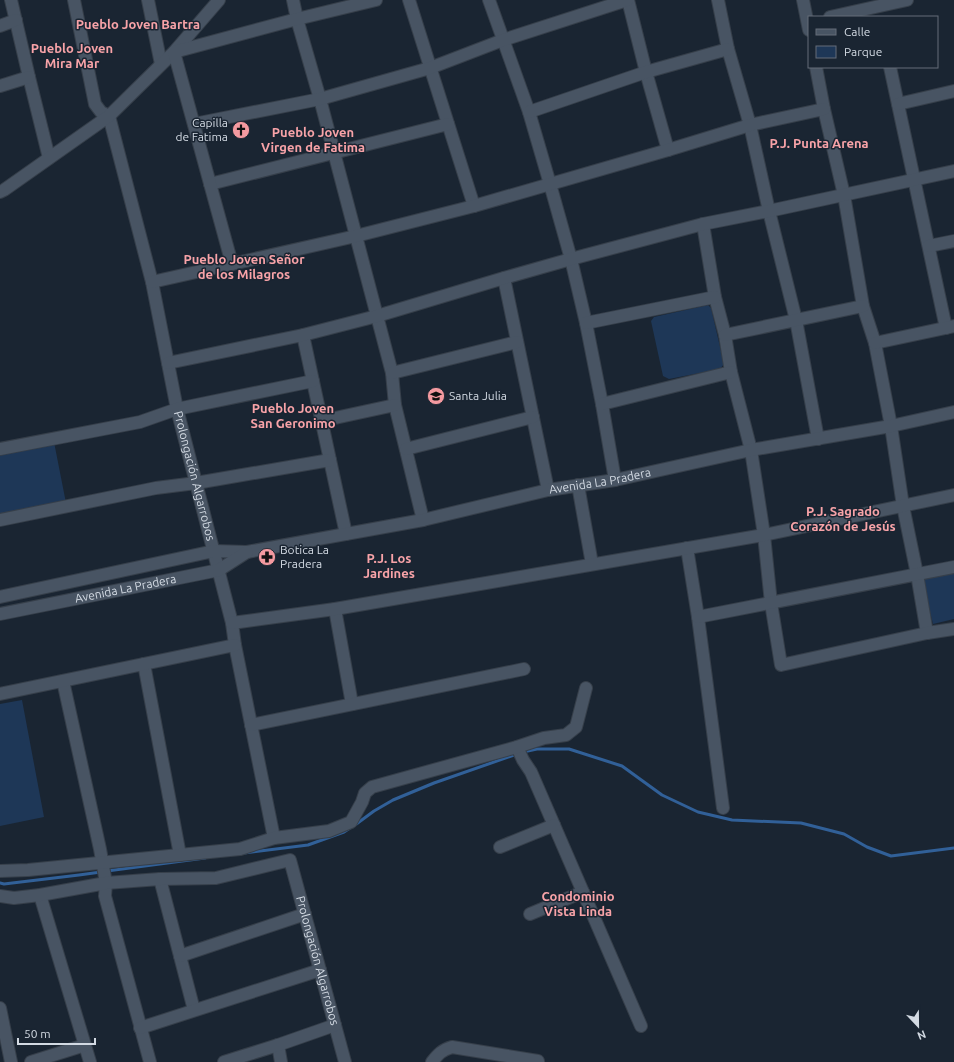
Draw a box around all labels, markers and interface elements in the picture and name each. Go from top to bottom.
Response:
legend [808,16,938,68]
district label: Pueblo Joven Bartra [76,17,200,31]
text: Calle [844,25,870,38]
district label: Pueblo Joven Mira Mar [31,41,113,70]
text: Parque [844,45,882,58]
place label: Capilla de Fatima [175,116,228,143]
church icon: Capilla de Fatima [231,120,251,140]
district label: Pueblo Joven Virgen de Fatima [261,125,365,154]
district label: P.J. Punta Arena [769,136,869,150]
district label: Pueblo Joven Señor de los Milagros [183,252,305,281]
school or university icon: Santa Julia [426,386,446,406]
place label: Santa Julia [449,389,507,402]
district label: Pueblo Joven San Geronimo [250,401,336,430]
street label: Prolongación Algarrobos [172,409,218,542]
street label: Avenida La Pradera [548,465,652,496]
district label: P.J. Sagrado Corazón de Jesús [790,504,896,533]
place label: Botica La Pradera [280,543,329,570]
pharmacy icon: Botica La Pradera [257,547,277,567]
district label: P.J. Los Jardines [363,551,415,580]
street label: Avenida La Pradera [74,572,177,605]
district label: Condominio Vista Linda [541,889,615,918]
street label: Prolongación Algarrobos [294,894,342,1027]
north arrow [898,1006,938,1046]
scale bar [18,1020,95,1046]
text: 50 m [24,1027,51,1040]
text: N [916,1028,928,1042]

